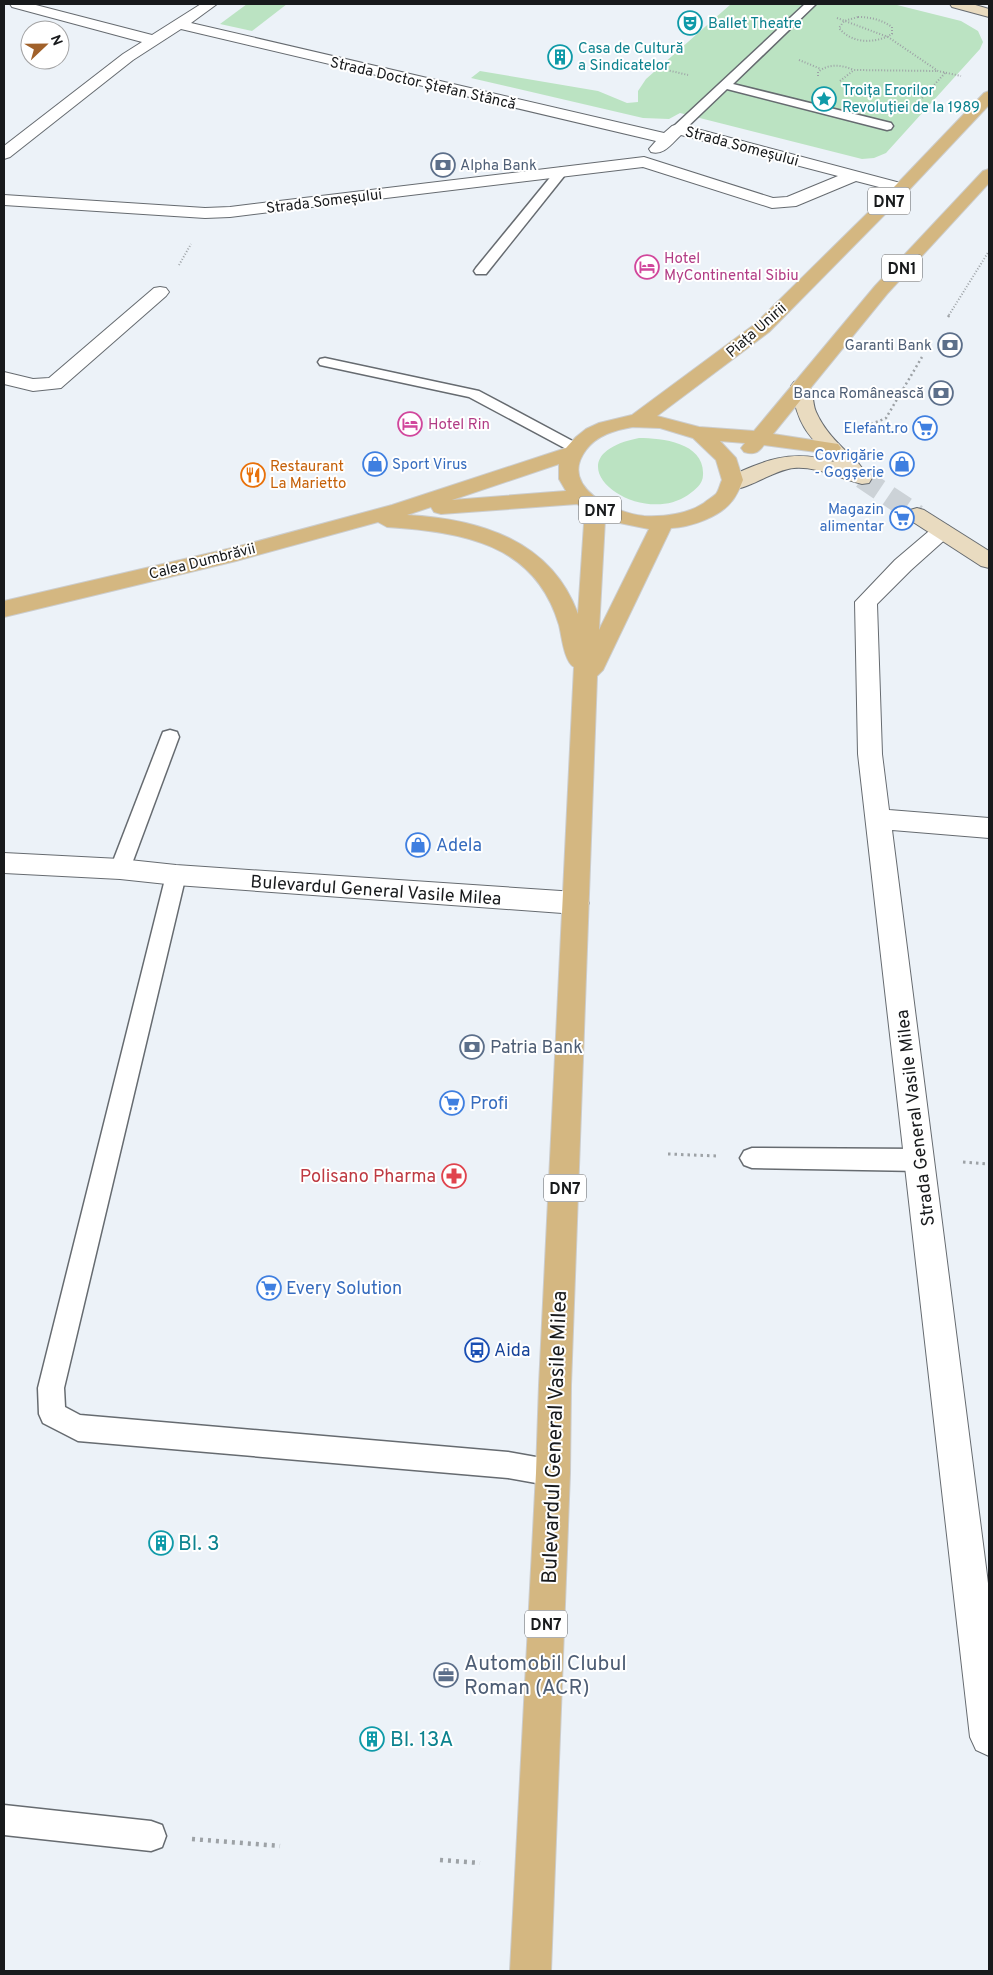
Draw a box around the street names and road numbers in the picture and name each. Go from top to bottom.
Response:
street label: Strada Doctor Ștefan Stâncă [328,54,517,115]
street label: Strada Someșului [683,123,800,172]
street label: Strada Someșului [265,186,383,219]
road number: DN7 [868,188,910,215]
road number: DN1 [882,254,922,282]
street label: Piața Unirii [723,300,791,363]
road number: DN7 [579,496,621,524]
street label: Calea Dumbrăvii [147,540,258,585]
street label: Bulevardul General Vasile Milea [250,871,502,912]
street label: Strada General Vasile Milea [892,1008,941,1227]
road number: DN7 [544,1174,586,1202]
street label: Bulevardul General Vasile Milea [537,1290,574,1584]
road number: DN7 [525,1610,567,1638]

